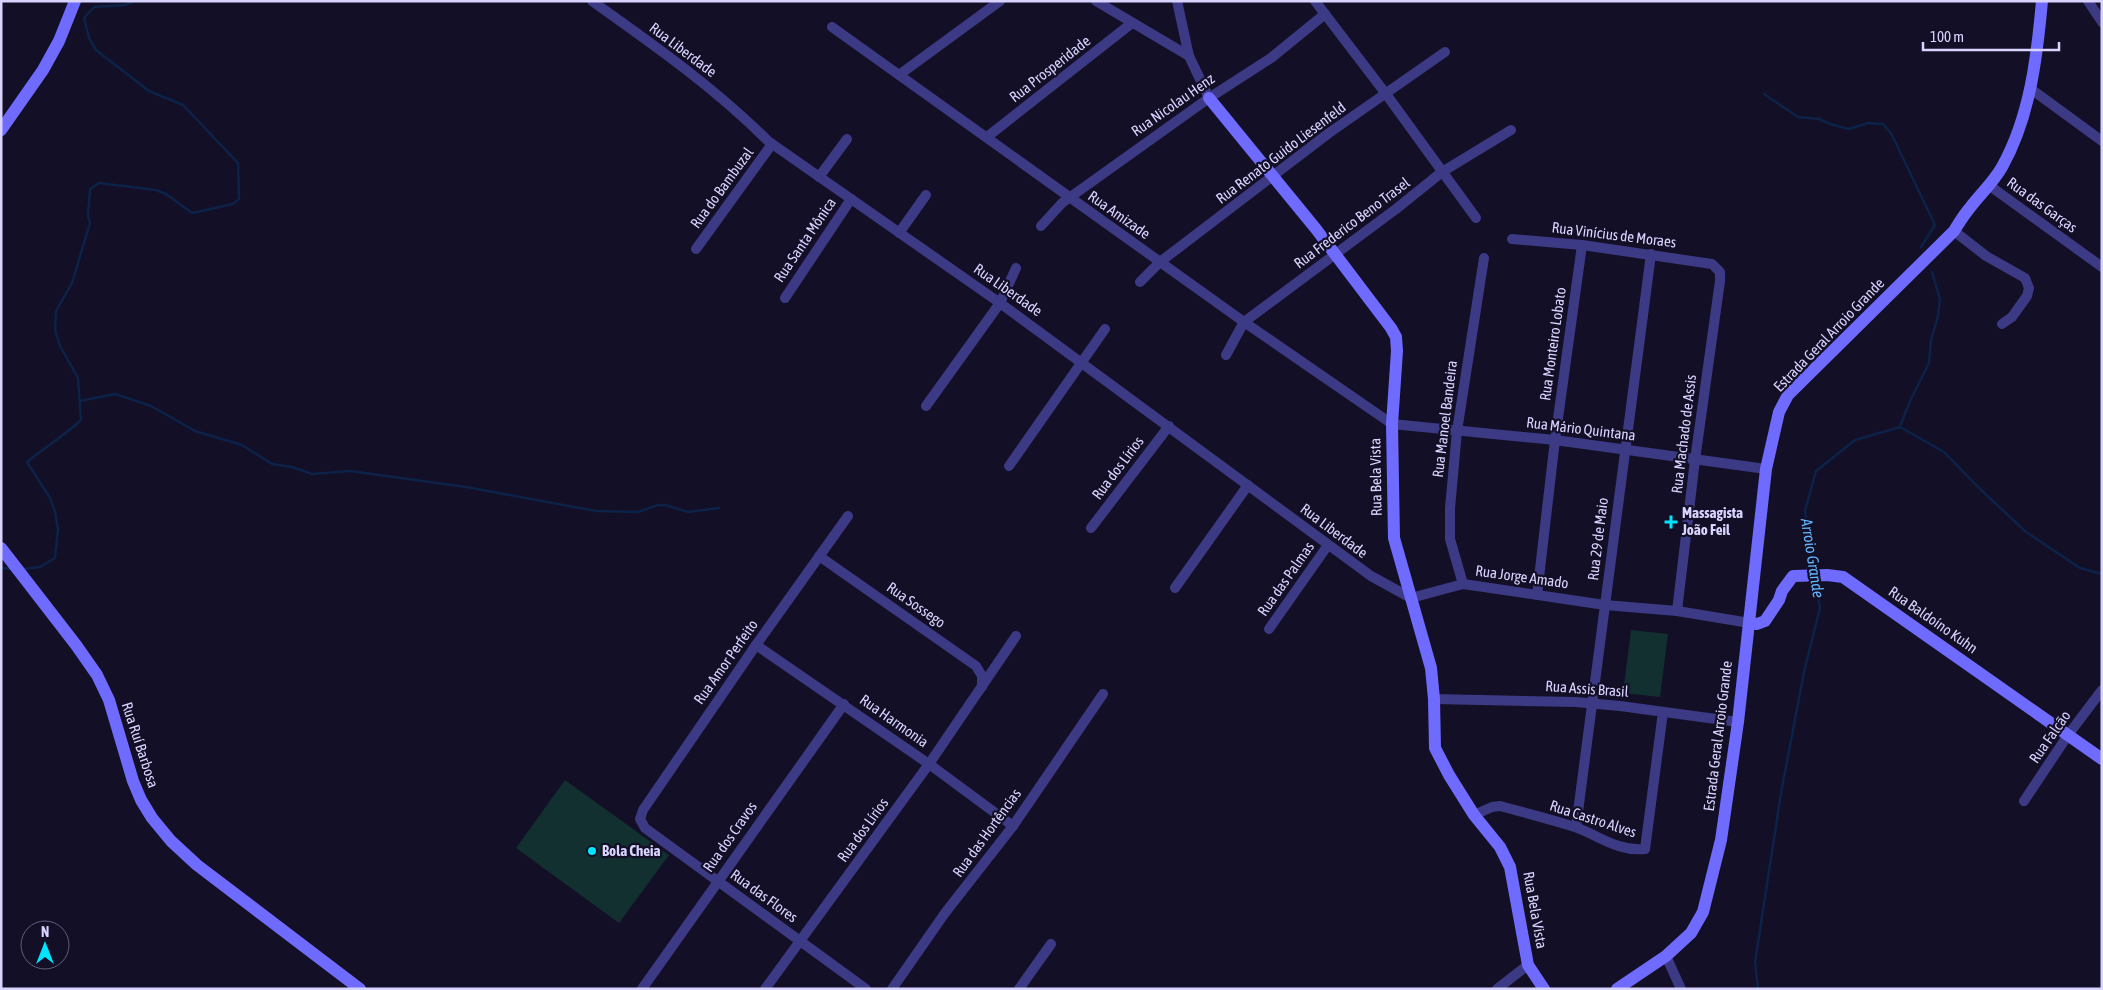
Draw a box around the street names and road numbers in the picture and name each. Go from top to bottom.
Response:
street label: Rua Liberdade [646,19,720,80]
street label: Rua Prosperidade [1006,32,1094,105]
street label: Rua Nicolau Henz [1128,69,1218,139]
street label: Rua Renato Guido Liesenfeld [1213,98,1349,207]
street label: Rua do Bambuzal [687,144,757,231]
street label: Rua Frederico Beno Trasel [1291,174,1413,272]
street label: Rua das Garças [2004,174,2081,236]
street label: Rua Amizade [1085,187,1154,242]
street label: Rua Santa Mônica [770,194,839,285]
street label: Rua Vinícius de Moraes [1551,218,1677,251]
street label: Rua Liberdade [971,260,1046,319]
street label: Estrada Geral Arroio Grande [1770,274,1887,395]
street label: Rua Monteiro Lobato [1536,286,1569,402]
street label: Rua Manoel Bandeira [1429,359,1460,478]
street label: Rua Machado de Assis [1668,374,1699,494]
street label: Rua Mário Quintana [1525,413,1637,444]
street label: Rua dos Lírios [1088,433,1147,503]
street label: Rua Bela Vista [1366,438,1385,516]
street label: Rua 29 de Maio [1584,496,1611,581]
street label: Rua Liberdade [1297,500,1371,561]
street label: Rua das Palmas [1254,538,1317,619]
street label: Rua Jorge Amado [1474,562,1570,591]
street label: Rua Sossego [884,578,949,631]
street label: Rua Baldoíno Kuhn [1886,583,1981,657]
street label: Rua Amor Perfeito [690,616,761,707]
street label: Estrada Geral Arroio Grande [1700,660,1735,812]
street label: Rua Assis Brasil [1545,677,1629,700]
street label: Rua Harmonia [857,691,932,750]
street label: Rua Ruí Barbosa [119,700,162,790]
street label: Rua Falcão [2025,707,2074,766]
street label: Rua das Hortências [949,785,1024,880]
street label: Rua dos Lírios [834,794,891,865]
street label: Rua Castro Alves [1548,797,1639,841]
street label: Rua dos Cravos [699,798,760,875]
street label: Rua das Flores [727,866,801,926]
street label: Rua Bela Vista [1520,870,1551,950]

